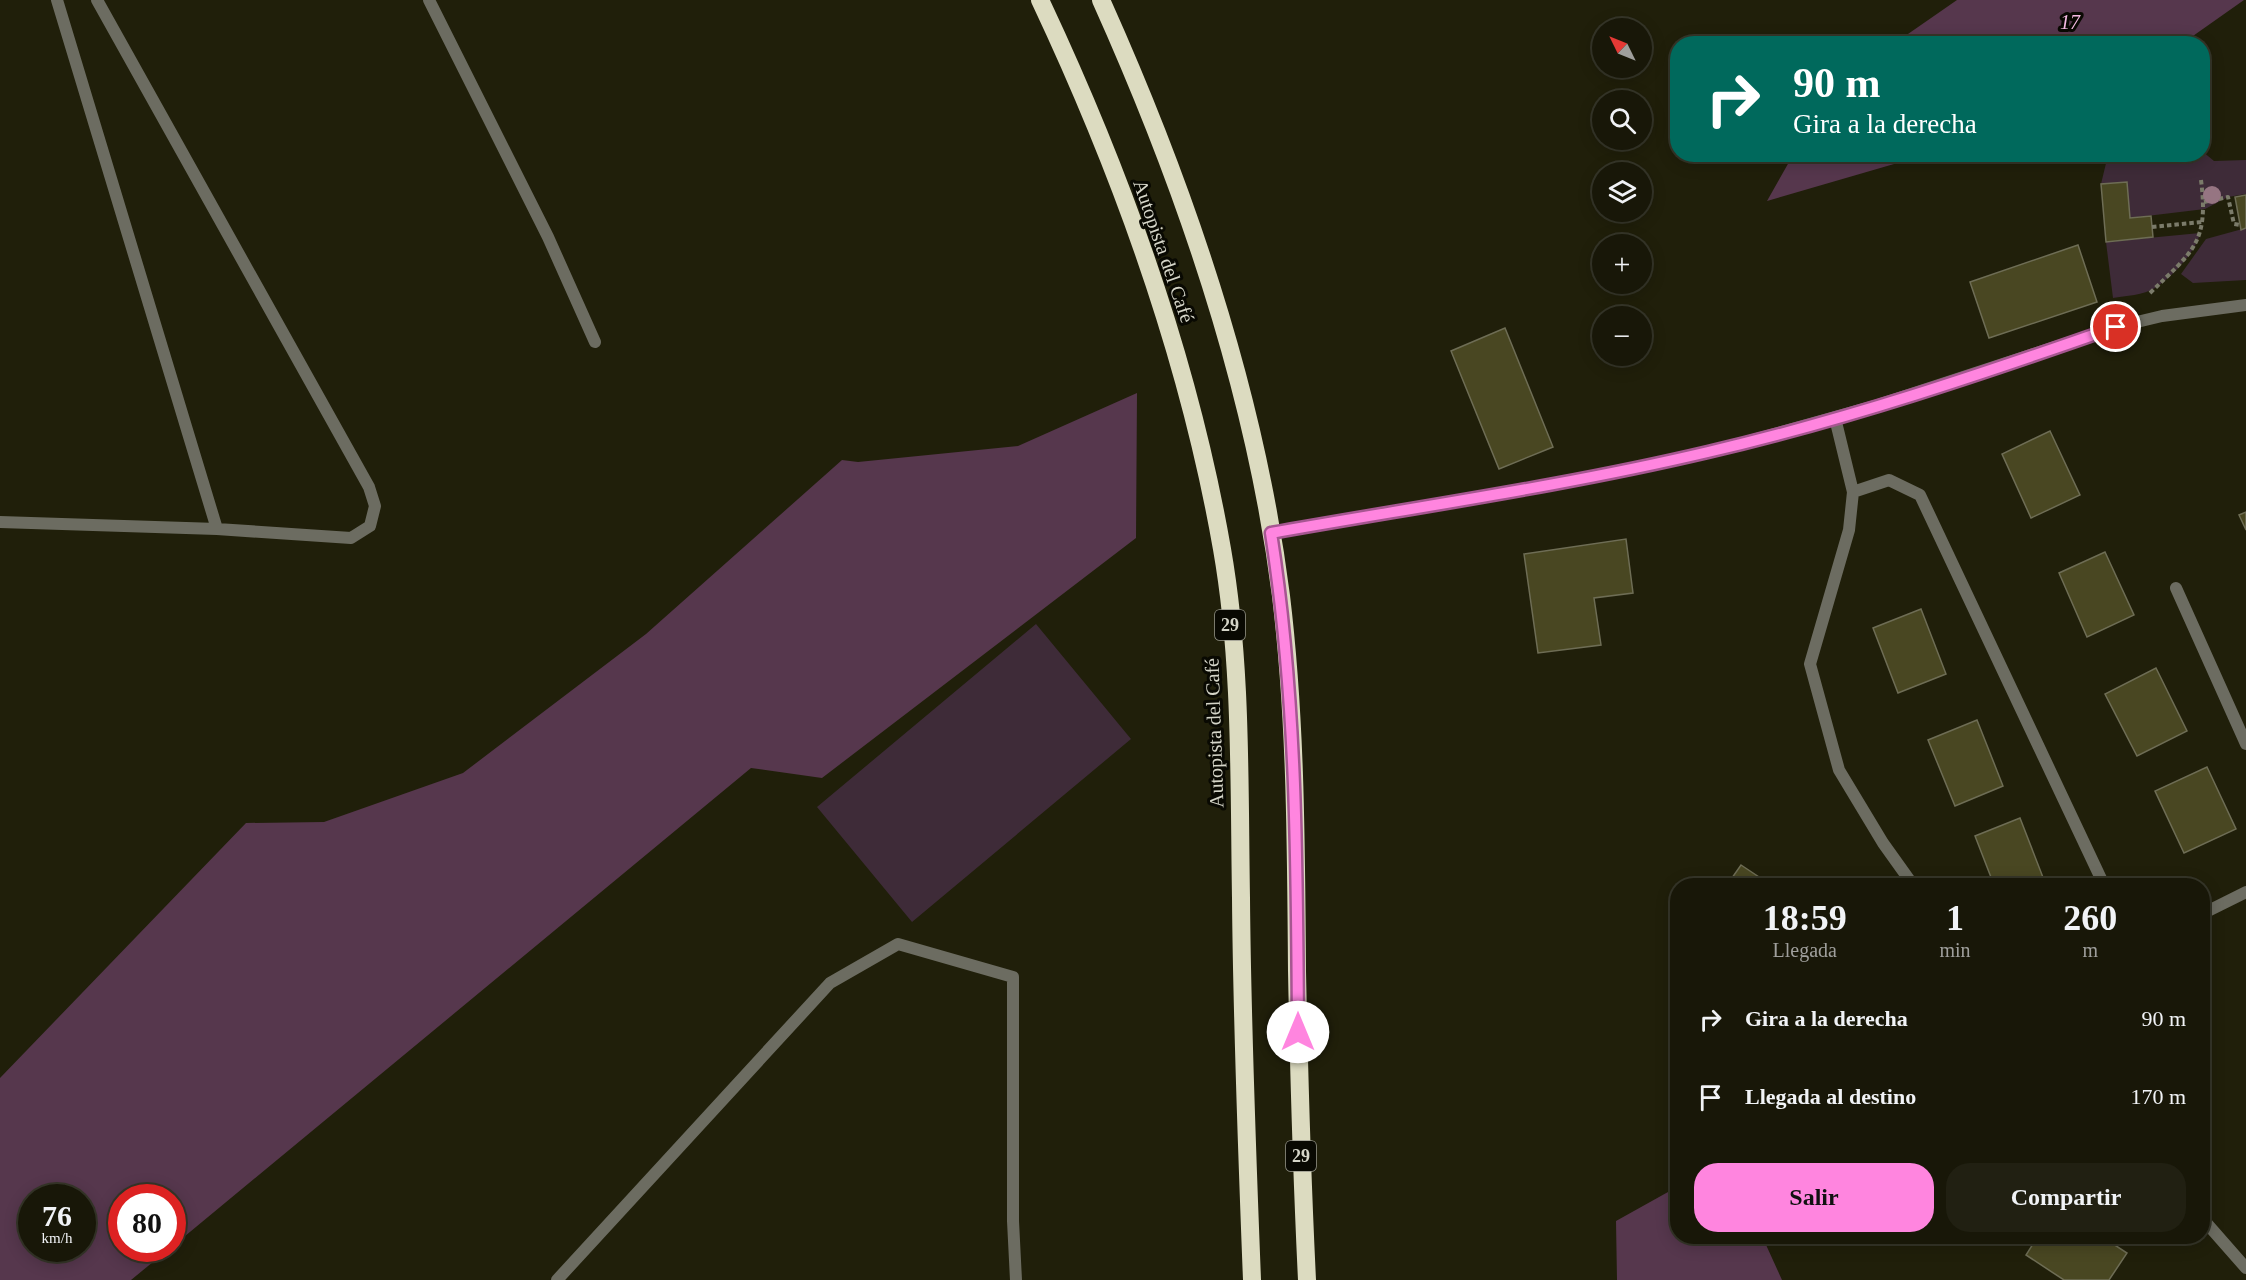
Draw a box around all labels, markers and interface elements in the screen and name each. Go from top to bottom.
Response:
park label: 17 [2060,11,2081,33]
north arrow [1592,18,1652,78]
map controls [1592,18,1652,366]
icon: right [1694,60,1772,138]
text: 90 m [1793,60,1881,106]
button: search [1592,90,1652,150]
text: Gira a la derecha [1793,109,1977,139]
button: layers [1592,162,1652,222]
street label: Autopista del Café [1128,177,1199,326]
button: + [1592,234,1652,294]
pin [2090,301,2141,352]
button: − [1592,306,1652,366]
icon: arrive [2099,310,2132,343]
road number: 29 [1215,610,1245,640]
street label: Autopista del Café [1200,658,1229,808]
text: 18:59 [1763,898,1847,938]
text: 1 [1946,898,1964,938]
text: 260 [2063,898,2117,938]
text: Llegada [1773,939,1837,961]
text: min [1939,939,1971,961]
text: m [2083,939,2098,961]
position arrow [1266,1000,1330,1064]
icon: right [1694,1003,1727,1036]
text: Gira a la derecha [1745,1006,1908,1031]
text: 90 m [2141,1006,2186,1031]
icon: arrive [1694,1081,1727,1114]
text: Llegada al destino [1745,1084,1916,1109]
text: 170 m [2130,1084,2186,1109]
road number: 29 [1286,1141,1316,1171]
button: Salir [1694,1163,1934,1232]
button: Compartir [1946,1163,2186,1232]
speed limit sign: 80 [108,1184,186,1262]
text: 76 [42,1199,72,1232]
text: km/h [42,1230,72,1246]

